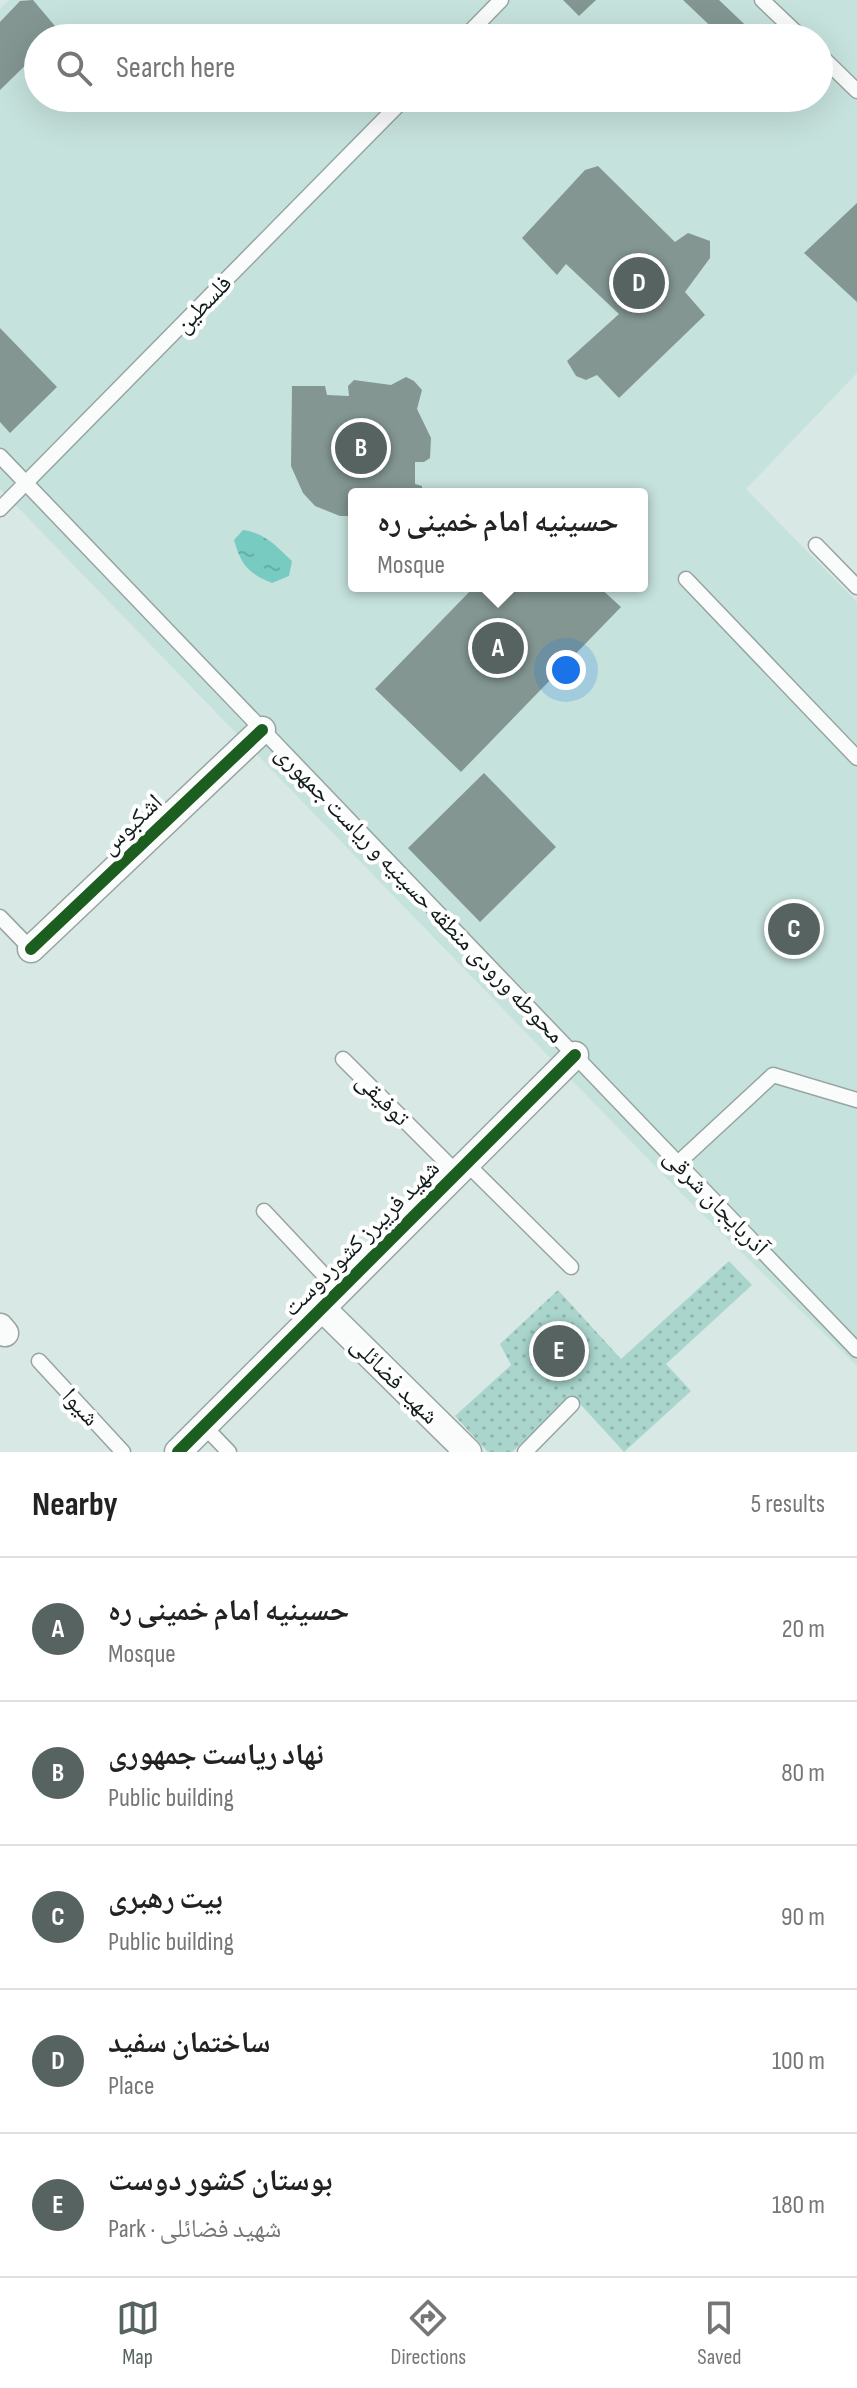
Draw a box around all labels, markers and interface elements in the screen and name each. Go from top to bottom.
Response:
search box [24,24,833,112]
icon: search [52,46,96,90]
text: Search here [116,50,235,86]
pin: D [613,253,665,313]
street label: فلسطین [169,269,238,339]
pin: B [335,418,387,478]
popup [348,488,648,592]
text: حسینیه امام خمینی ره [377,504,619,540]
text: Mosque [377,550,445,581]
pin: A [472,618,524,678]
your location [546,650,586,690]
street label: محوطه ورودی منطقه حسینیه و ریاست جمهوری [269,739,570,1050]
street label: اشکبوس [94,788,168,861]
pin: C [768,899,820,959]
street label: توفیقی [350,1066,416,1132]
street label: آذربایجان شرقی [657,1143,775,1263]
street label: شهید فریبرز کشوردوست [277,1154,446,1323]
pin: E [533,1321,585,1381]
street label: شهید فضائلی [345,1330,445,1430]
street label: شیوا [56,1382,105,1432]
text: Nearby [32,1484,118,1525]
text: 5 results [751,1489,825,1520]
text: حسینیه امام خمینی ره [108,1593,349,1629]
text: A [52,1614,64,1645]
text: 20 m [782,1614,825,1645]
text: Mosque [108,1639,176,1670]
text: نهاد ریاست جمهوری [108,1737,324,1773]
text: B [52,1758,64,1789]
text: 80 m [781,1758,825,1789]
text: Public building [108,1783,234,1814]
text: بیت رهبری [108,1881,223,1917]
text: C [51,1902,65,1933]
text: 90 m [781,1902,825,1933]
text: Public building [108,1927,234,1958]
text: ساختمان سفید [108,2025,270,2061]
text: D [51,2046,65,2077]
text: 100 m [772,2046,825,2077]
text: Place [108,2071,155,2102]
text: بوستان کشور دوست [108,2163,332,2199]
text: E [52,2190,64,2221]
text: 180 m [772,2190,825,2221]
text: Park · شهید فضائلی [108,2214,281,2245]
tab: Map [116,2296,160,2371]
tab: Directions [391,2296,466,2371]
tab: Saved [697,2296,741,2371]

